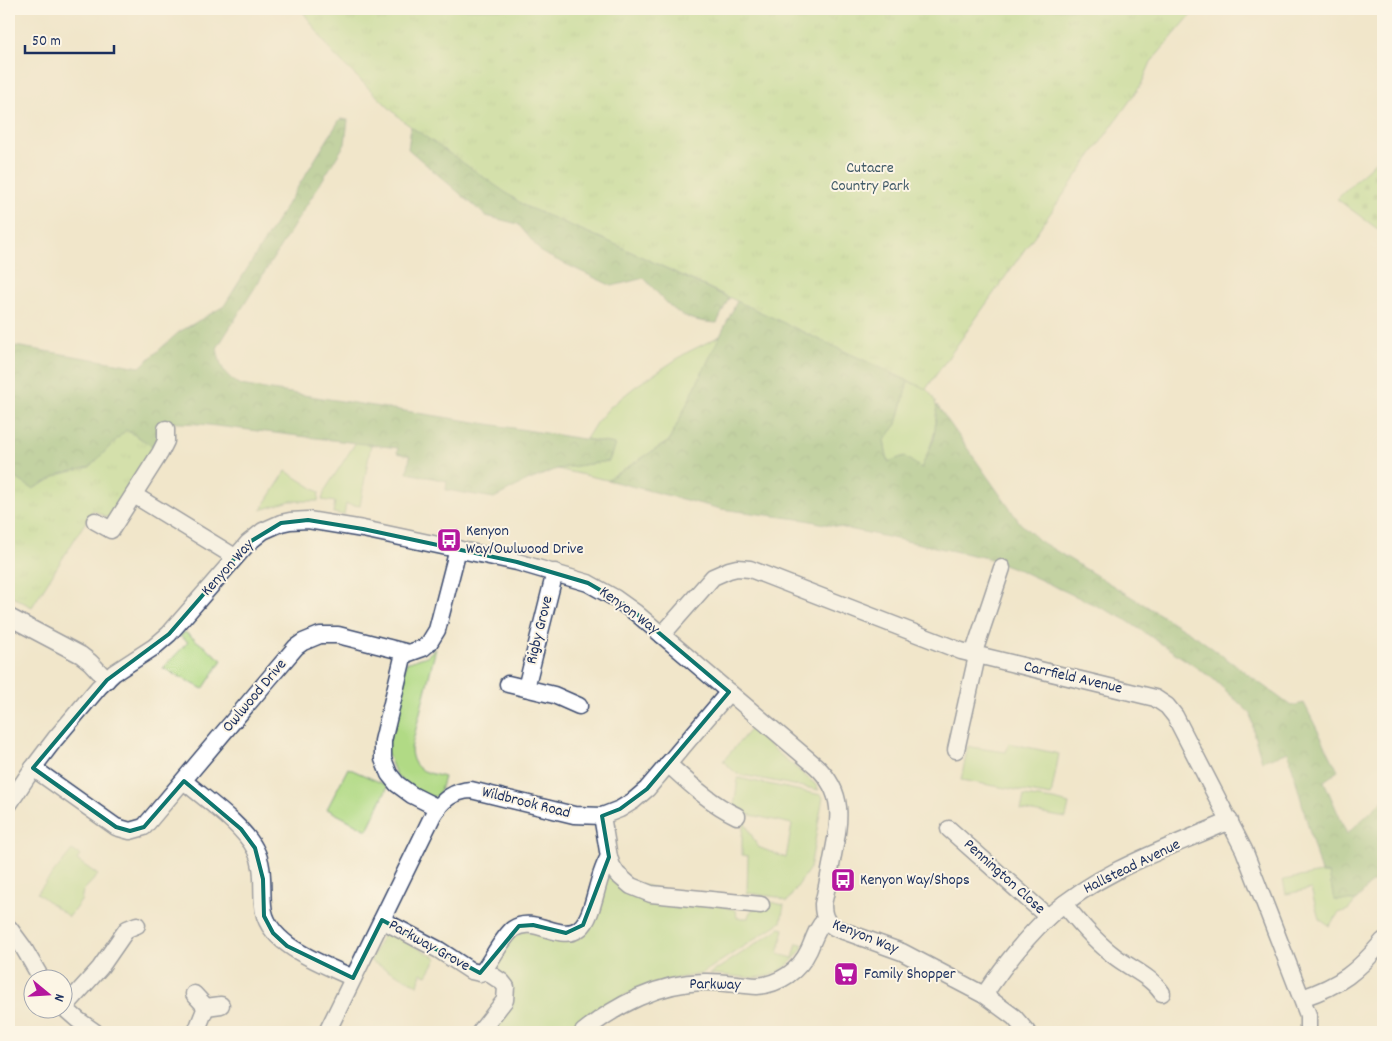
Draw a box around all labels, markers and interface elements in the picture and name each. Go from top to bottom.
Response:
scale bar [25,22,114,54]
text: 50 m [32,31,61,53]
park label: Cutacre Country Park [831,157,909,198]
place label: Kenyon Way/Owlwood Drive [466,520,584,561]
bus stop icon: Kenyon Way/Owlwood Drive [436,527,462,553]
street label: Kenyon Way [196,534,260,602]
street label: Kenyon Way [594,581,664,641]
street label: Rigby Grove [520,593,560,667]
street label: Owlwood Drive [217,654,293,738]
street label: Carrfield Avenue [1021,655,1125,701]
street label: Wildbrook Road [479,781,573,825]
street label: Pennington Close [958,834,1050,920]
street label: Hallstead Avenue [1080,834,1184,900]
bus stop icon: Kenyon Way/Shops [830,867,856,893]
place label: Kenyon Way/Shops [860,869,970,892]
street label: Kenyon Way [828,913,902,961]
street label: Parkway Grove [384,914,474,978]
supermarket icon: Family Shopper [833,961,859,987]
place label: Family Shopper [864,963,956,986]
north arrow [22,968,72,1018]
street label: Parkway [689,973,741,997]
text: N [48,991,69,1004]

